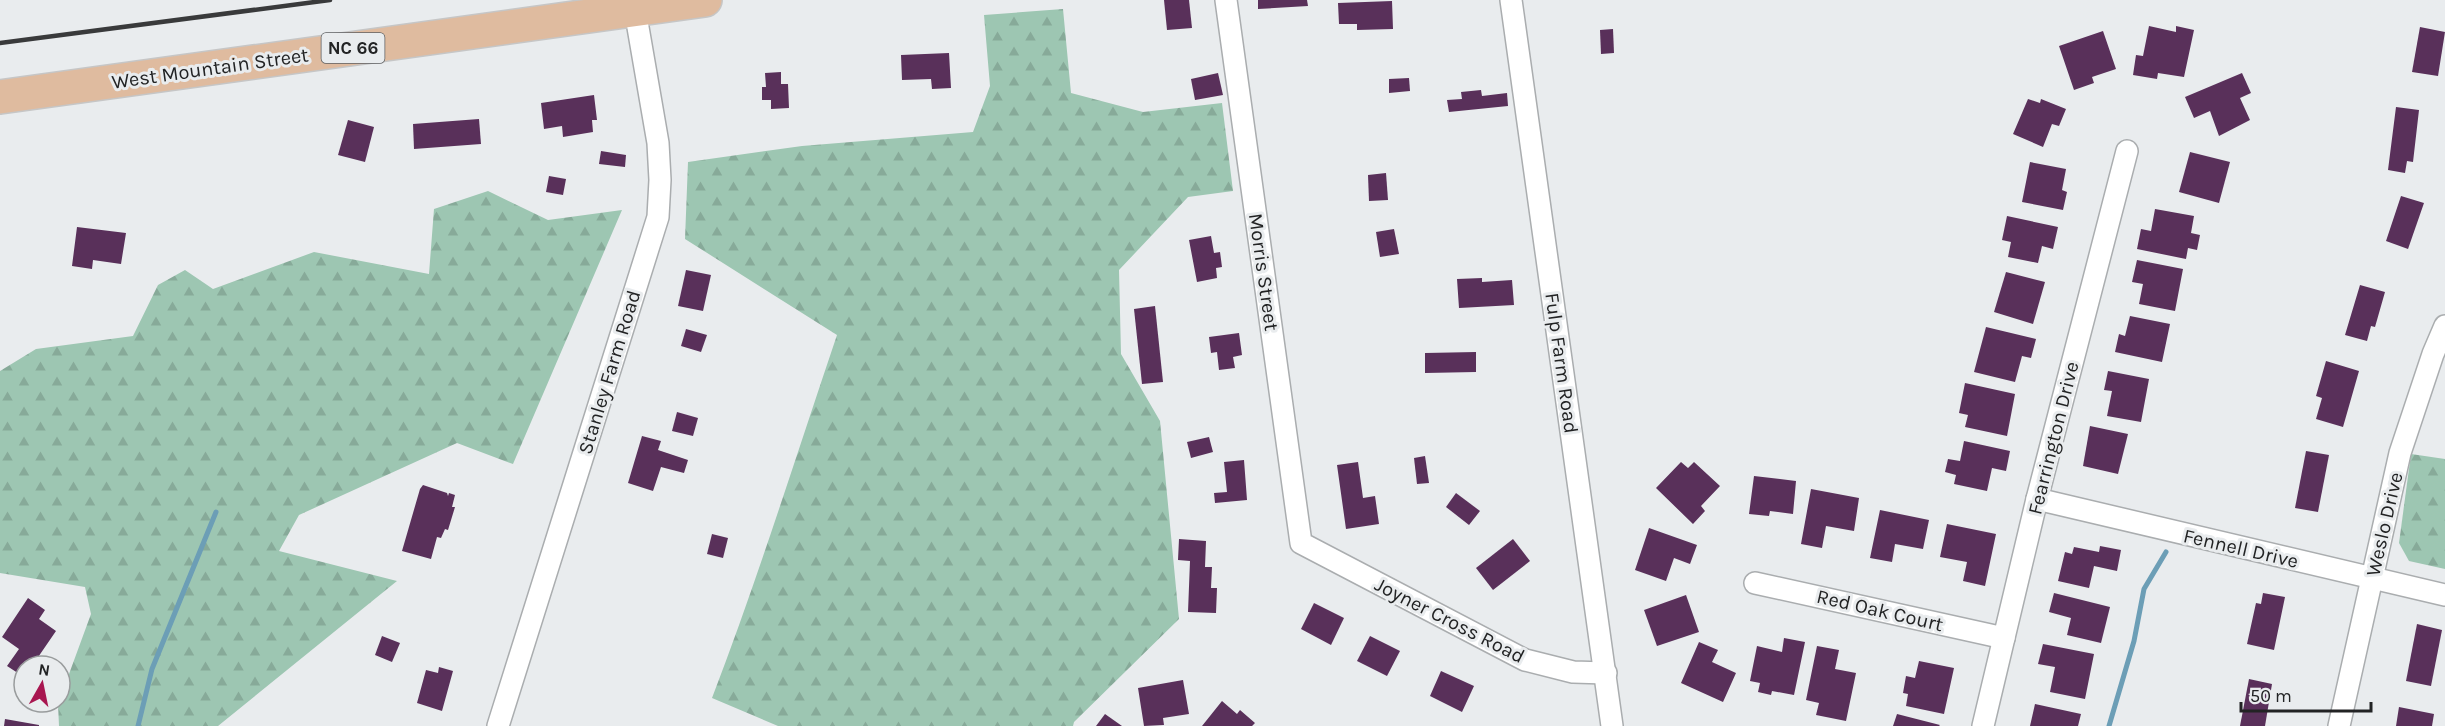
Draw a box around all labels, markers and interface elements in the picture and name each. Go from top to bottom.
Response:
road number: NC 66 [322,33,385,63]
street label: West Mountain Street [110,43,310,94]
street label: Morris Street [1244,212,1283,333]
street label: Stanley Farm Road [574,287,645,457]
street label: Fulp Farm Road [1540,291,1583,435]
street label: Fearrington Drive [2023,359,2084,517]
street label: Weslo Drive [2361,470,2408,578]
street label: Fennell Drive [2181,524,2301,573]
street label: Joyner Cross Road [1371,573,1528,668]
street label: Red Oak Court [1814,585,1946,636]
north arrow [12,654,72,714]
text: N [37,659,51,680]
scale bar [2241,675,2372,713]
text: 50 m [2250,685,2292,707]

